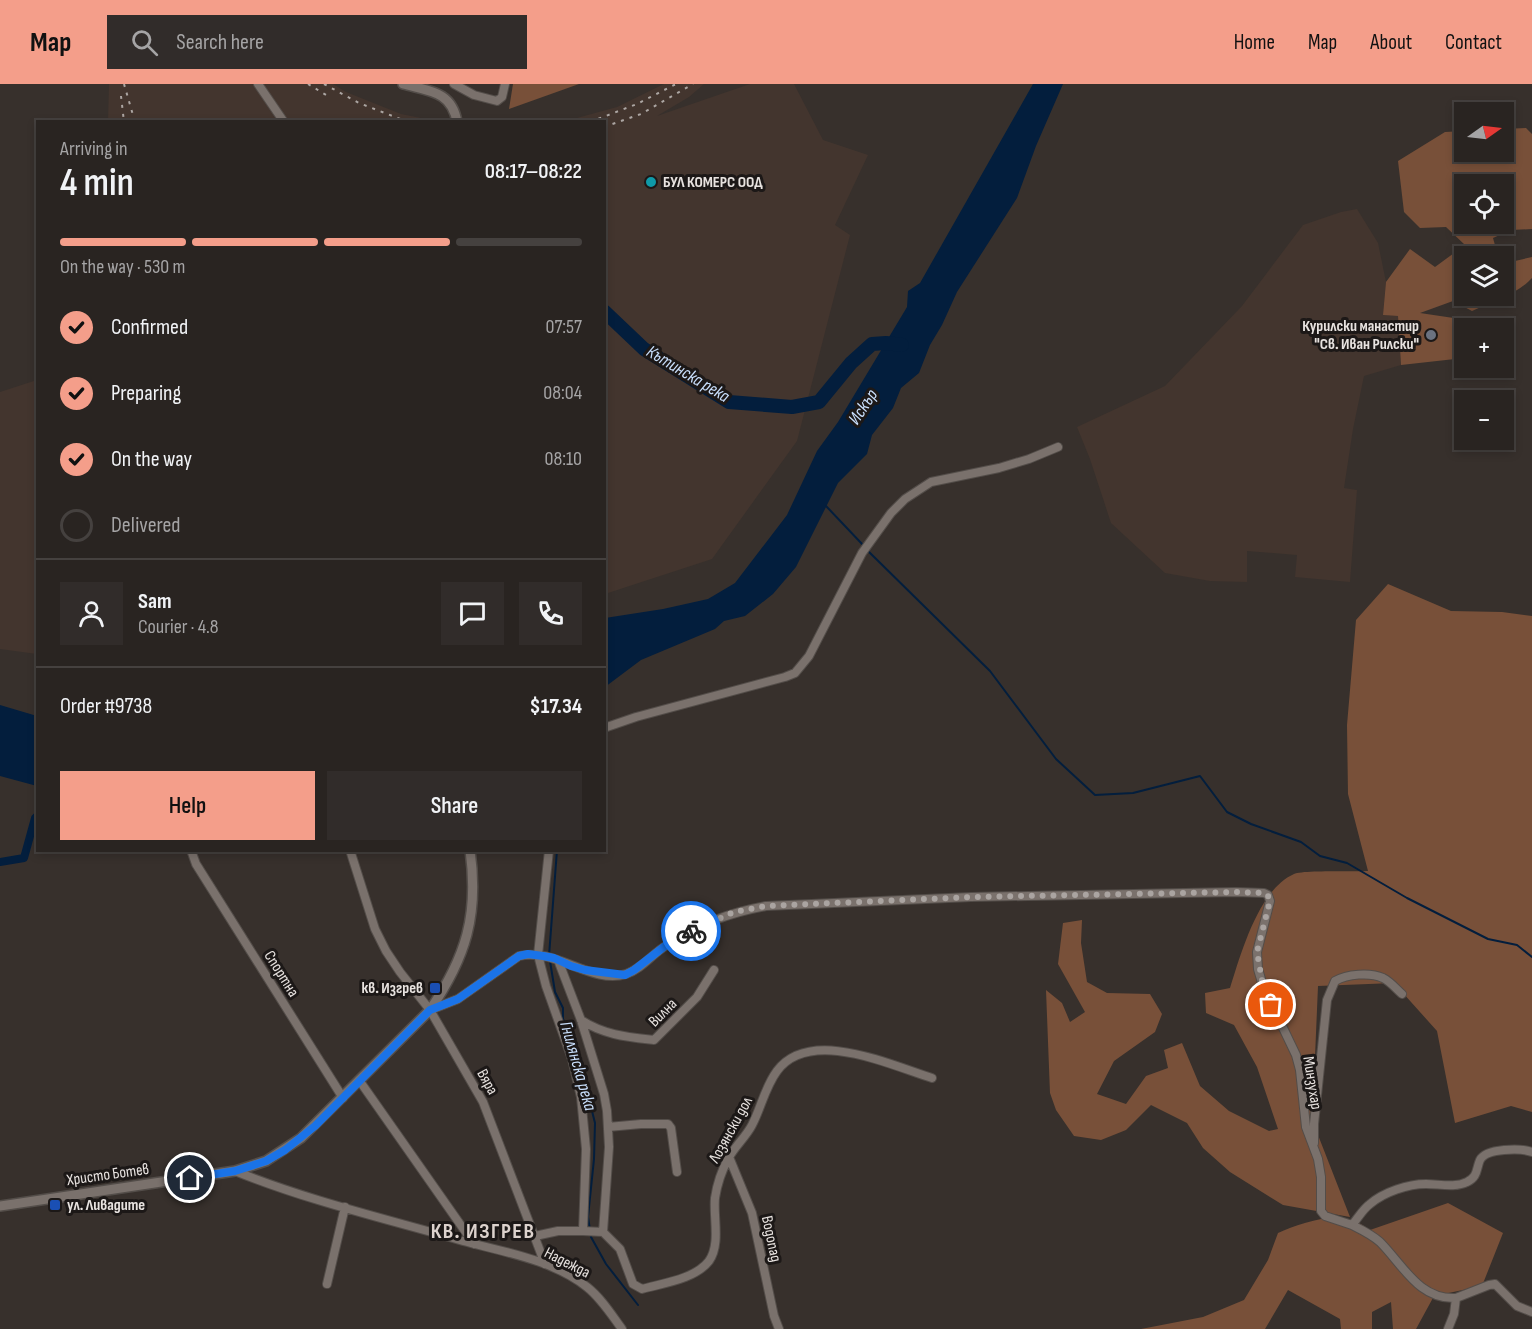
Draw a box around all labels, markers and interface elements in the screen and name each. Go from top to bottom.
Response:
search box [107,15,527,69]
text: Map [30,26,71,59]
icon: search [128,26,161,59]
text: Search here [176,29,264,56]
text: Home [1234,30,1275,55]
text: Map [1308,30,1337,55]
text: About [1370,30,1412,55]
text: Contact [1445,30,1502,55]
north arrow [1454,102,1514,162]
map controls [1454,102,1514,450]
text: Arriving in [60,137,128,161]
text: 08:17–08:22 [485,158,582,185]
text: 4 min [60,160,134,207]
place label: БУЛ КОМЕРС ООД [663,173,763,192]
button: locate [1454,174,1514,234]
marker: БУЛ КОМЕРС ООД [644,175,658,189]
button: layers [1454,246,1514,306]
text: On the way · 530 m [60,255,185,279]
icon: check [60,311,93,344]
text: Confirmed [111,314,188,341]
text: 07:57 [546,315,582,339]
place label: Курилски манастир "Св. Иван Рилски" [1302,317,1419,354]
button: + [1454,318,1514,378]
marker: Курилски манастир "Св. Иван Рилски" [1424,328,1438,342]
water label: Кътинска река [643,341,734,407]
icon: check [60,377,93,410]
text: Preparing [111,380,181,407]
text: 08:04 [543,381,582,405]
water label: Искър [844,385,882,429]
button: − [1454,390,1514,450]
icon: check [60,443,93,476]
text: On the way [111,446,192,473]
text: 08:10 [545,447,582,471]
text: Delivered [111,512,180,539]
button: person [60,582,123,645]
button: chat [441,582,504,645]
button: phone [519,582,582,645]
text: Sam [138,588,172,615]
text: Courier · 4.8 [138,615,219,639]
text: Order #9738 [60,693,152,720]
text: $17.34 [530,693,582,720]
button: Help [60,771,315,840]
button: Share [327,771,582,840]
courier [661,901,721,961]
icon: bike [675,915,708,948]
street label: Спортна [259,947,303,1001]
place label: кв. Изгрев [361,979,423,998]
pin [1245,979,1296,1030]
marker: кв. Изгрев [428,981,442,995]
icon: bag [1254,988,1287,1021]
street label: Вилна [645,995,681,1031]
water label: Гнилянска река [555,1019,601,1114]
street label: Минзухар [1298,1055,1326,1111]
street label: Вяра [472,1066,502,1098]
street label: Лозянски дол [705,1093,757,1167]
pin [164,1152,215,1203]
street label: Христо Ботев [65,1160,150,1190]
icon: home [173,1161,206,1194]
place label: ул. Ливадите [67,1196,145,1215]
marker: ул. Ливадите [48,1198,62,1212]
street label: Водопад [757,1214,785,1264]
district label: КВ. ИЗГРЕВ [431,1218,535,1245]
street label: Надежда [541,1243,593,1283]

